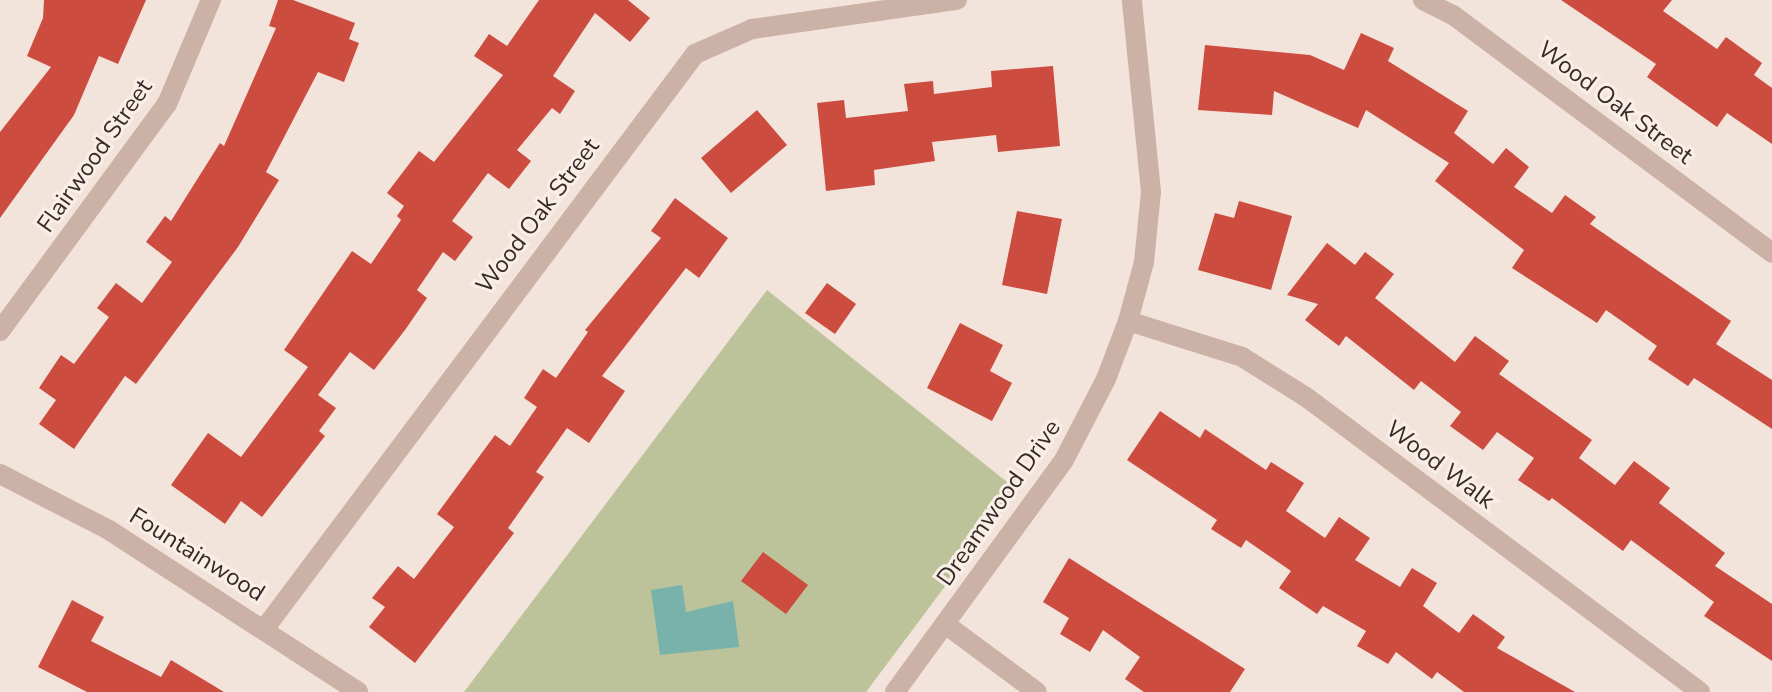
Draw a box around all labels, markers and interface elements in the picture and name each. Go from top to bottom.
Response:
street label: Wood Oak Street [1532,35,1698,171]
street label: Flairwood Street [32,74,158,238]
street label: Wood Oak Street [470,133,606,299]
street label: Dreamwood Drive [931,414,1067,592]
street label: Wood Walk [1380,415,1500,515]
street label: Fountainwood [124,502,270,608]

